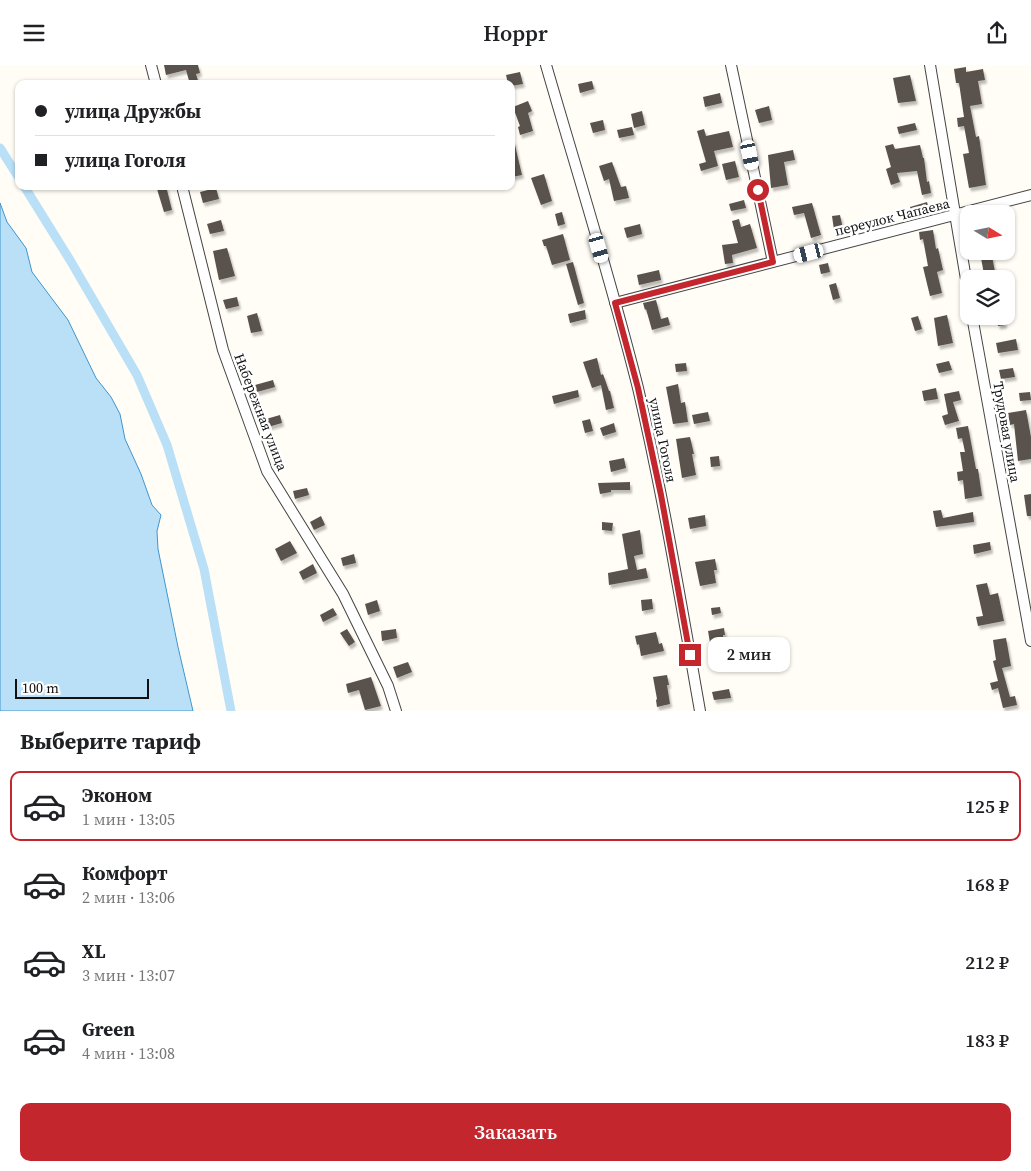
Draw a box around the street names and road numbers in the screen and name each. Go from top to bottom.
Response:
street label: переулок Чапаева [832,193,952,241]
street label: Набережная улица [229,350,293,475]
street label: Трудовая улица [988,380,1026,485]
street label: улица Гоголя [644,396,682,484]

